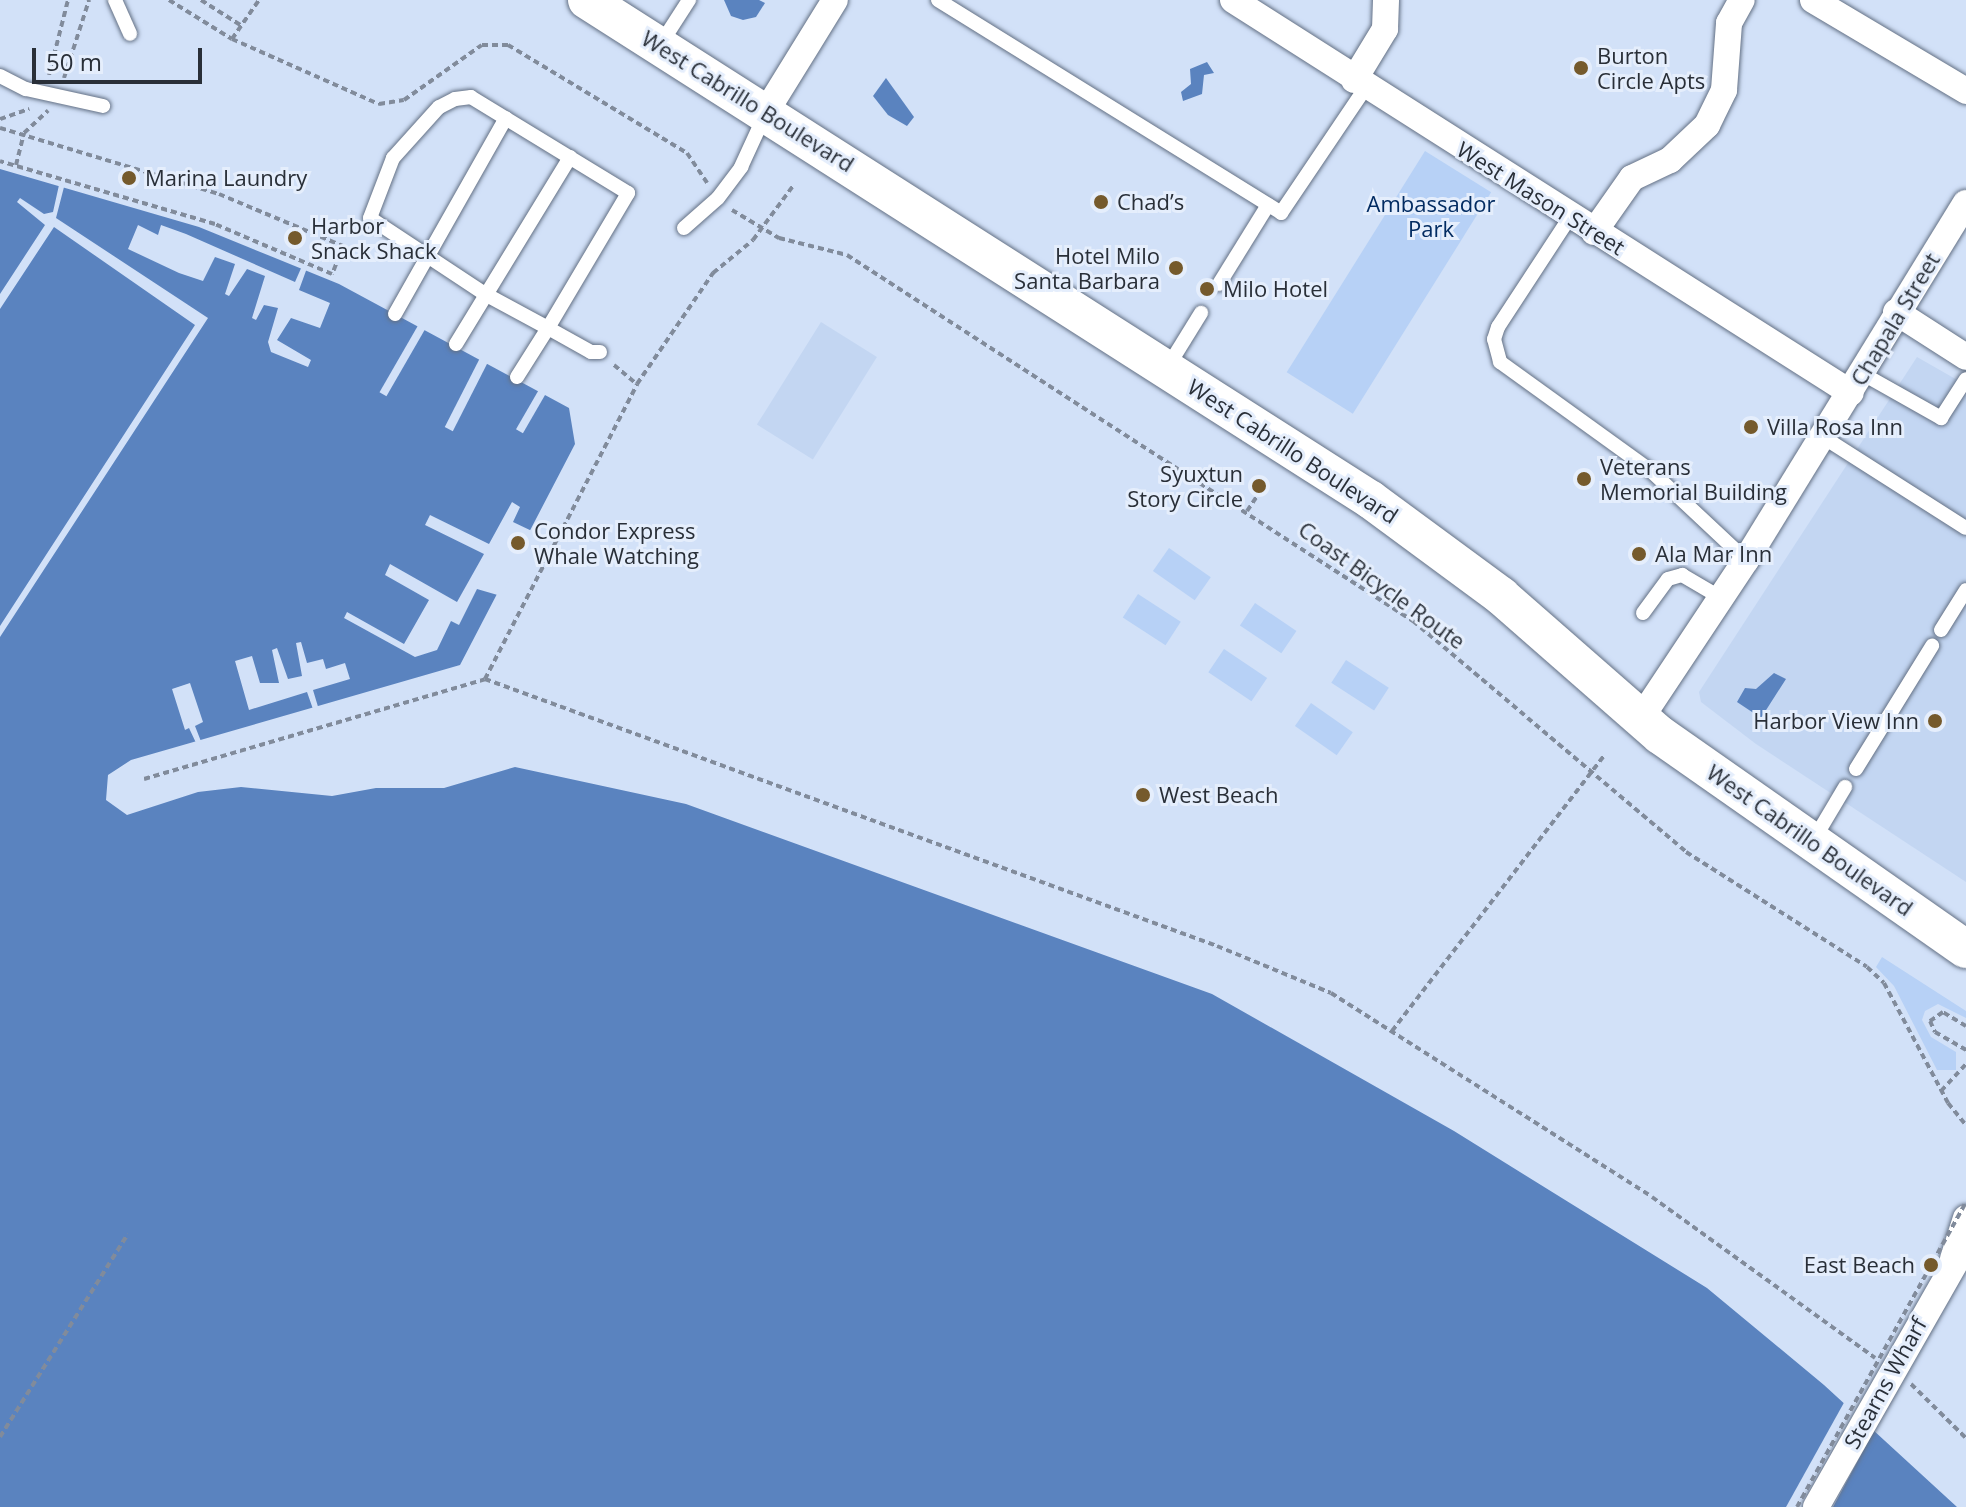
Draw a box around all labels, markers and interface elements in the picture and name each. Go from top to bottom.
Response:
street label: West Cabrillo Boulevard [637,25,859,177]
scale bar [36,32,206,82]
place label: Burton Circle Apts [1597,42,1705,94]
text: 50 m [46,45,102,78]
marker: Burton Circle Apts [1572,59,1590,77]
street label: West Mason Street [1452,136,1630,260]
place label: Marina Laundry [145,165,307,191]
marker: Marina Laundry [120,169,138,187]
place label: Chad’s [1117,189,1184,215]
park label: Ambassador Park [1367,190,1495,242]
marker: Chad’s [1092,193,1110,211]
place label: Harbor Snack Shack [311,212,436,264]
marker: Harbor Snack Shack [286,229,304,247]
place label: Hotel Milo Santa Barbara [1014,242,1160,294]
street label: Chapala Street [1845,248,1945,390]
marker: Hotel Milo Santa Barbara [1167,259,1185,277]
place label: Milo Hotel [1223,276,1328,302]
marker: Milo Hotel [1198,280,1216,298]
street label: West Cabrillo Boulevard [1183,373,1403,529]
place label: Villa Rosa Inn [1767,414,1903,440]
marker: Villa Rosa Inn [1742,418,1760,436]
place label: Veterans Memorial Building [1600,453,1787,504]
place label: Syuxtun Story Circle [1127,460,1243,512]
marker: Veterans Memorial Building [1575,470,1593,488]
marker: Syuxtun Story Circle [1250,477,1268,495]
street label: Coast Bicycle Route [1294,516,1470,654]
place label: Condor Express Whale Watching [534,517,699,568]
marker: Condor Express Whale Watching [509,534,527,552]
place label: Ala Mar Inn [1655,541,1772,567]
marker: Ala Mar Inn [1630,545,1648,563]
place label: Harbor View Inn [1753,708,1919,734]
marker: Harbor View Inn [1926,712,1944,730]
street label: West Cabrillo Boulevard [1702,759,1918,921]
place label: West Beach [1159,782,1279,808]
marker: West Beach [1134,786,1152,804]
place label: East Beach [1804,1252,1915,1278]
marker: East Beach [1922,1256,1940,1274]
street label: Stearns Wharf [1838,1313,1932,1453]

